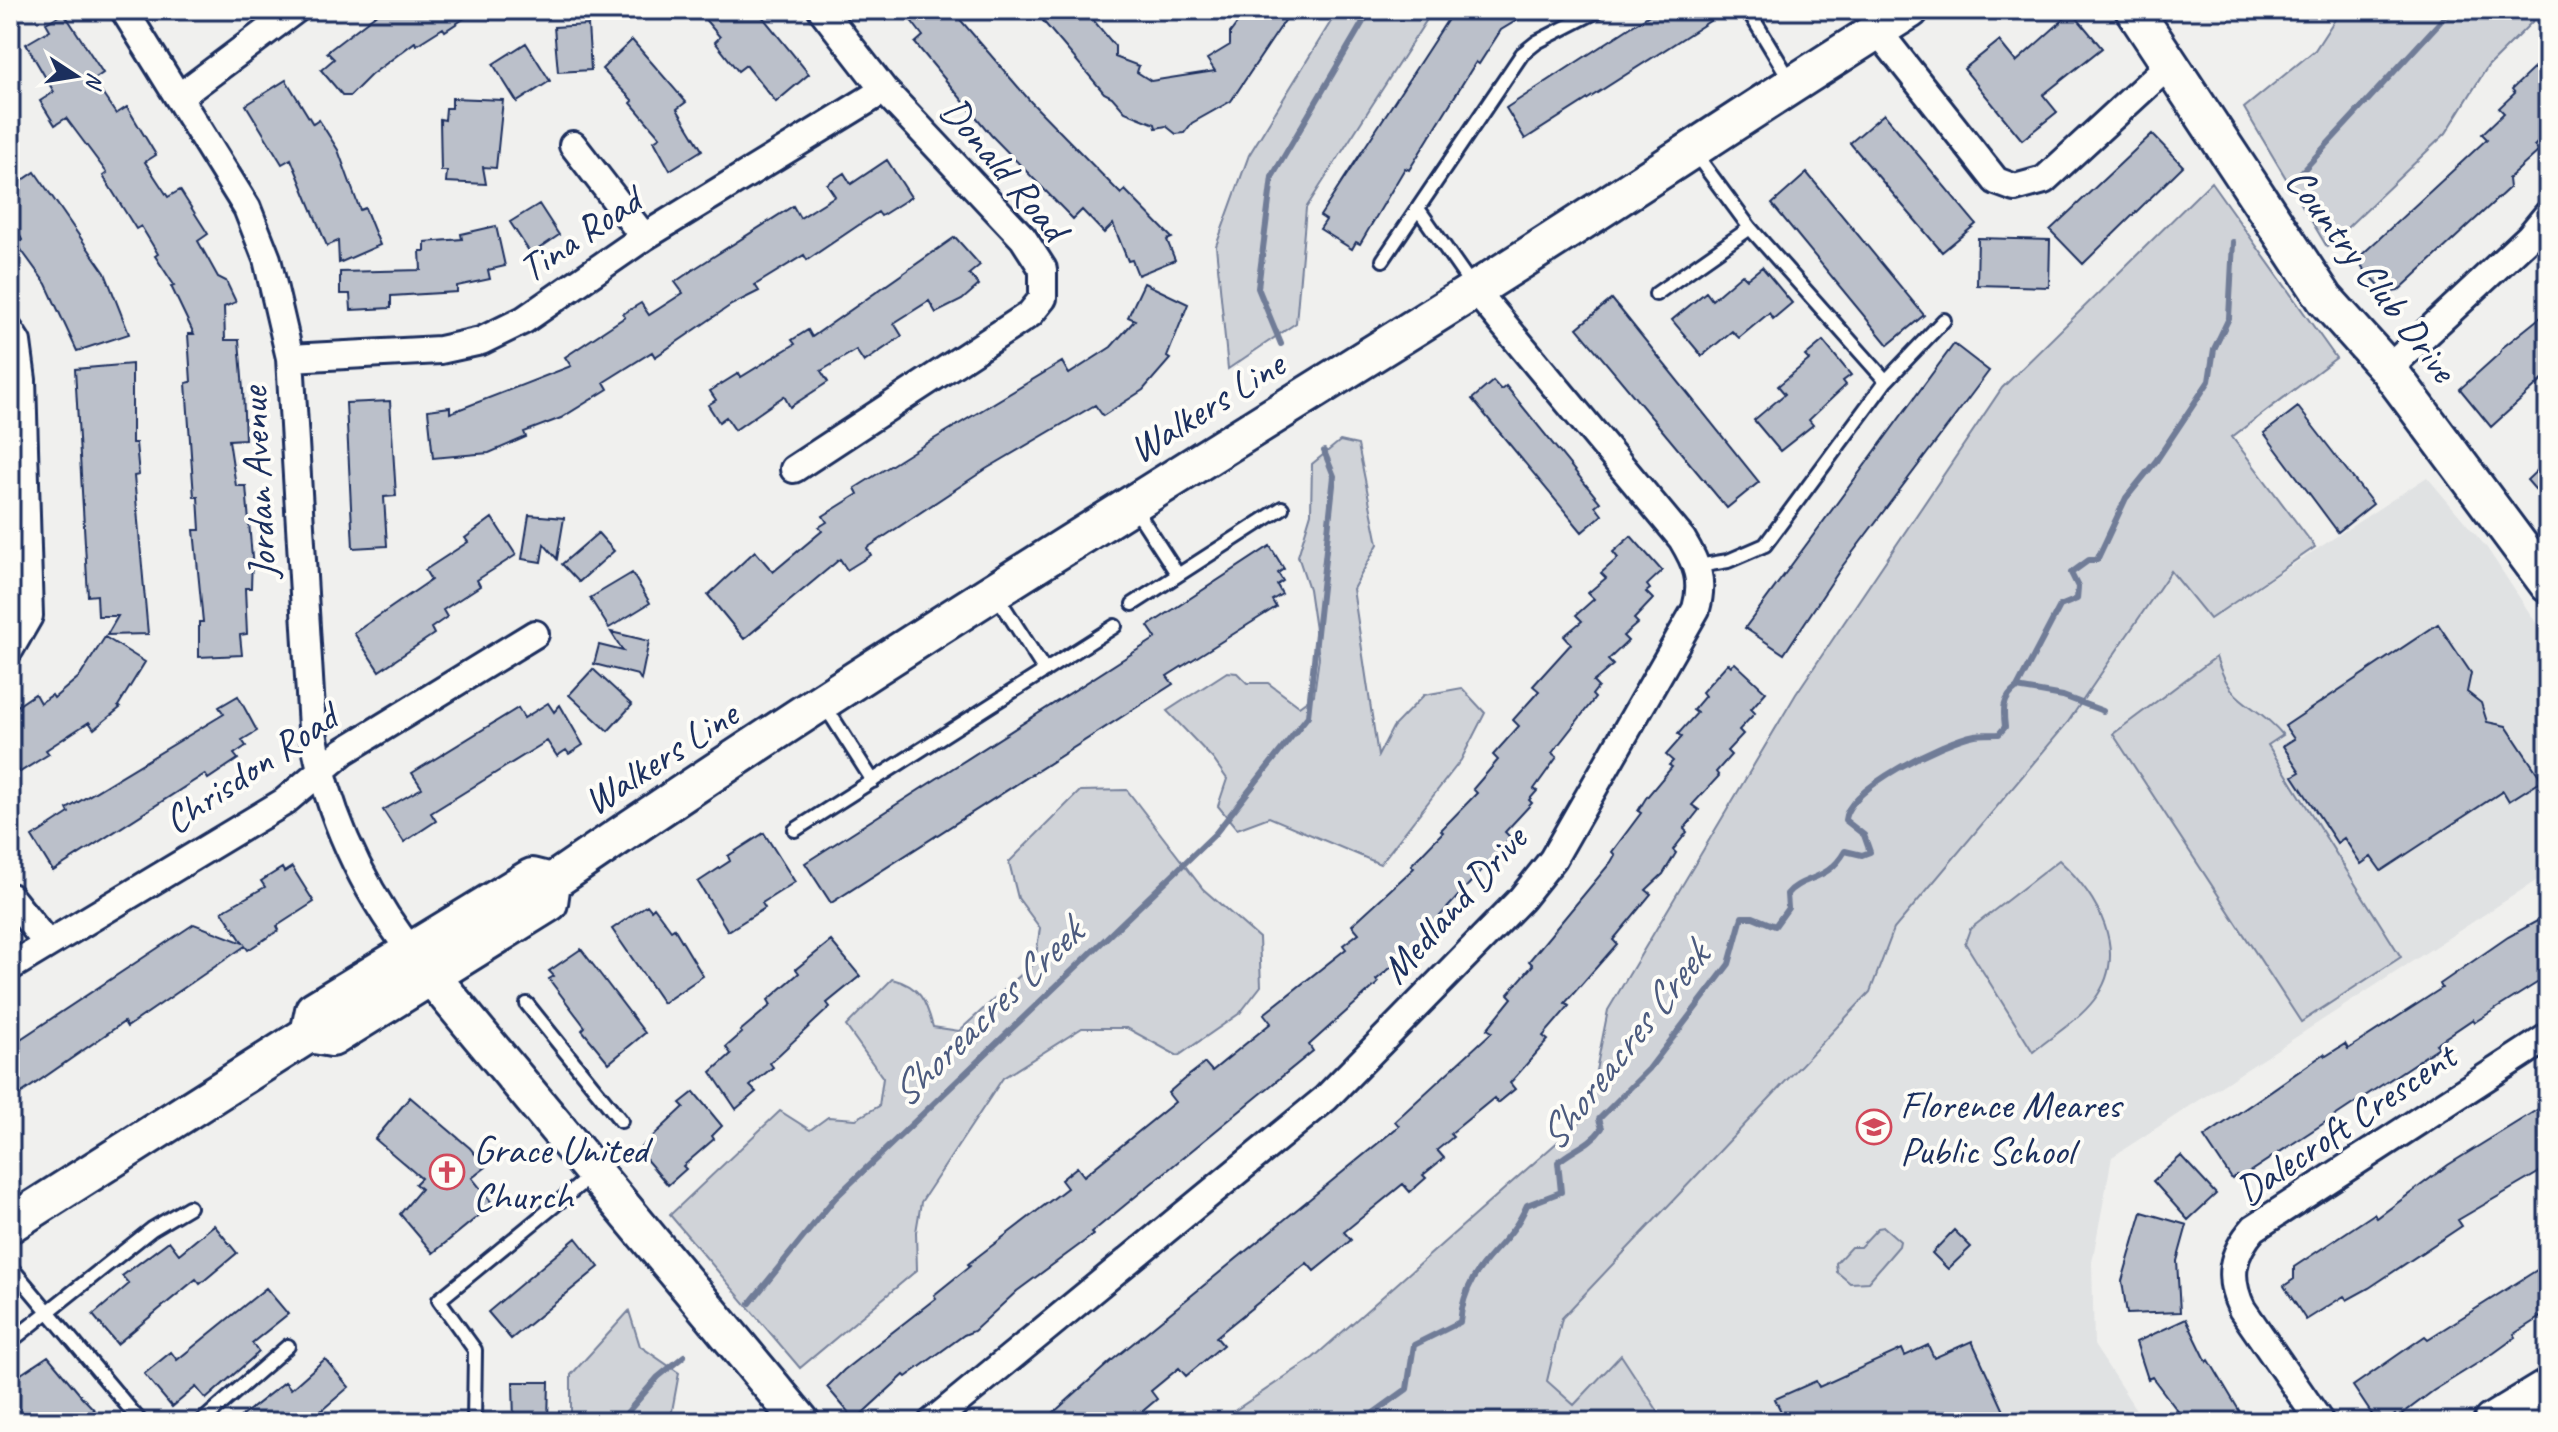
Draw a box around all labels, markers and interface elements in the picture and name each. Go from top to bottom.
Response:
north arrow [36,36,116,116]
text: N [79,70,110,93]
street label: Donald Road [930,87,1083,255]
street label: Country Club Drive [2274,158,2470,394]
street label: Tina Road [509,172,655,294]
street label: Walkers Line [1120,338,1296,474]
street label: Jordan Avenue [228,383,288,582]
street label: Walkers Line [574,688,750,826]
street label: Chrisdon Road [154,690,351,845]
street label: Medland Drive [1370,813,1540,994]
water label: Shoreacres Creek [878,903,1098,1118]
water label: Shoreacres Creek [1526,928,1725,1161]
street label: Dalecroft Crescent [2226,1030,2468,1216]
place label: Florence Meares Public School [1900,1080,2124,1176]
school or university icon: Florence Meares Public School [1855,1108,1893,1146]
place label: Grace United Church [473,1125,654,1221]
church icon: Grace United Church [428,1153,466,1191]

